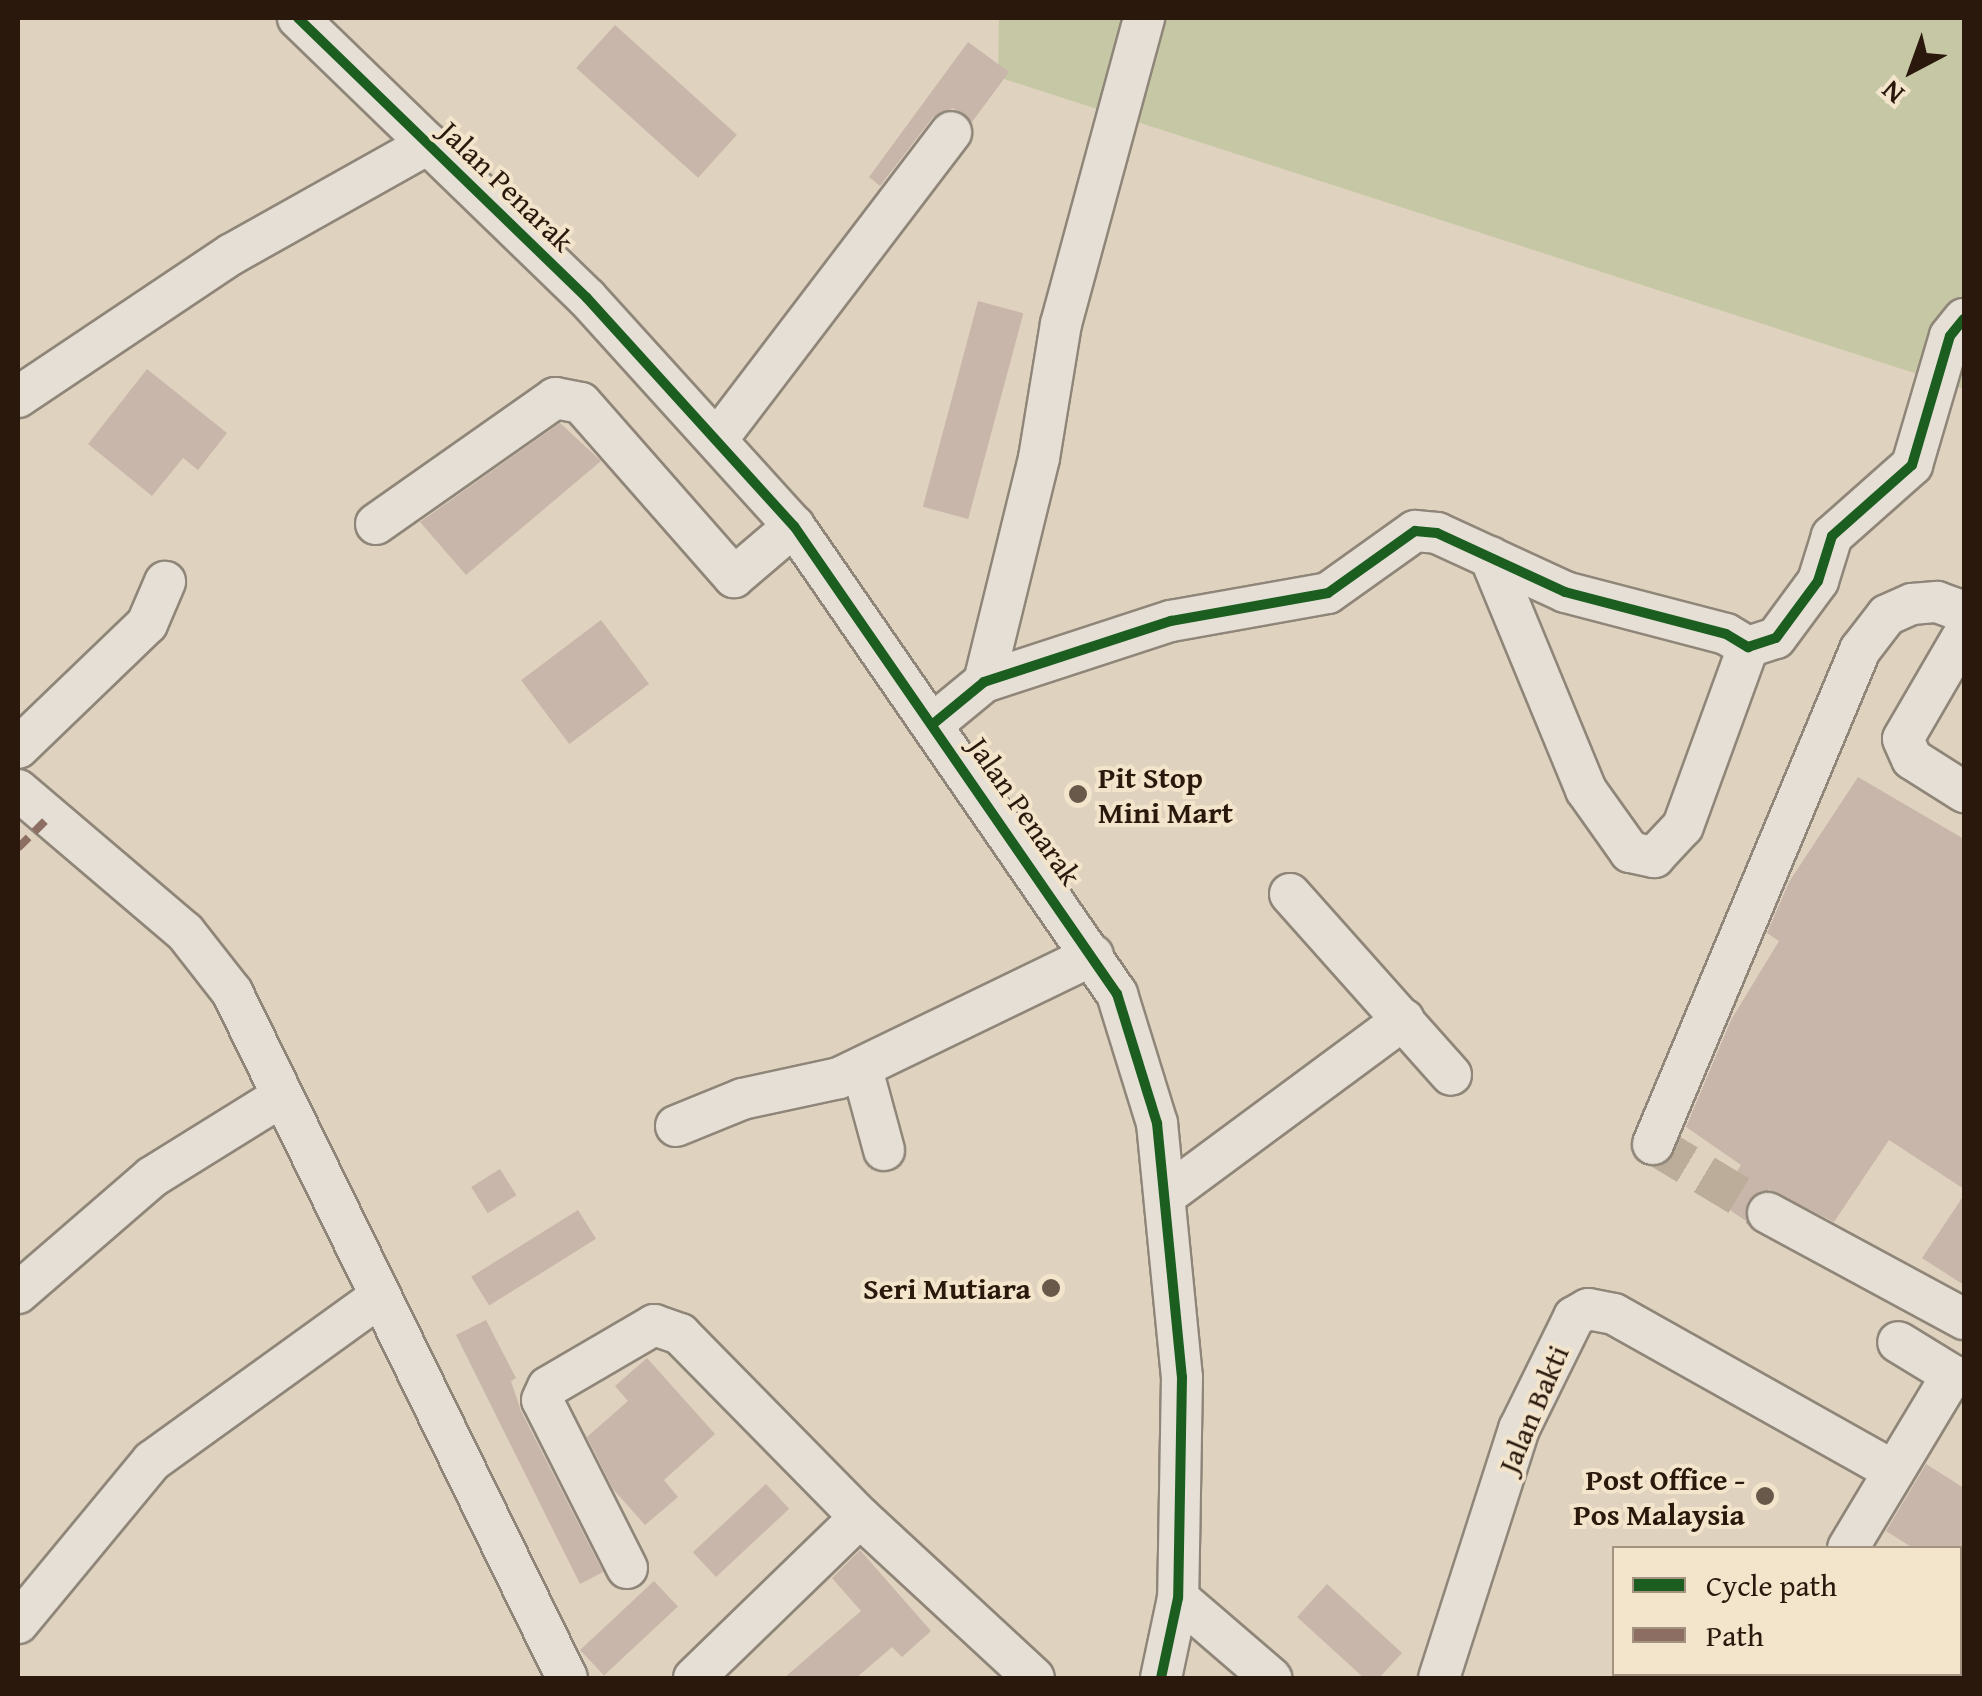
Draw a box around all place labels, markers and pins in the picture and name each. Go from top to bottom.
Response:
place label: Pit Stop Mini Mart [1098,759,1233,830]
marker: Pit Stop Mini Mart [1067,783,1089,805]
place label: Seri Mutiara [863,1270,1031,1306]
marker: Seri Mutiara [1040,1277,1062,1299]
place label: Post Office - Pos Malaysia [1573,1461,1745,1532]
marker: Post Office - Pos Malaysia [1754,1485,1776,1507]

